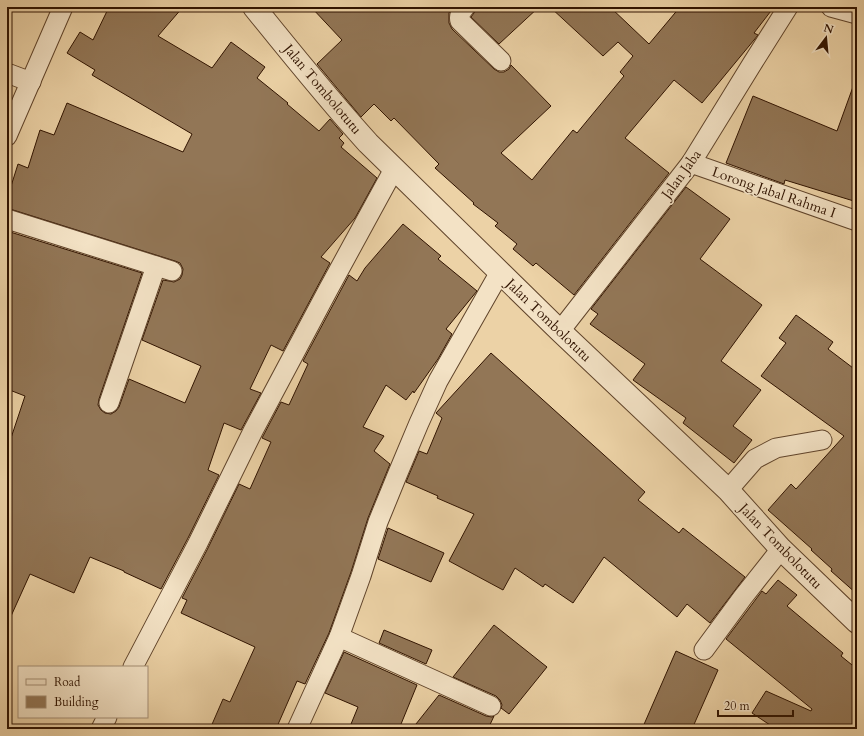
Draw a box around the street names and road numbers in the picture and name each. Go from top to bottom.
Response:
street label: Jalan Tombolotutu [278,39,366,139]
street label: Jalan Jaba [656,146,706,204]
street label: Lorong Jabal Rahma I [709,162,839,223]
street label: Jalan Tombolotutu [500,273,596,366]
street label: Jalan Tombolotutu [733,498,827,594]

